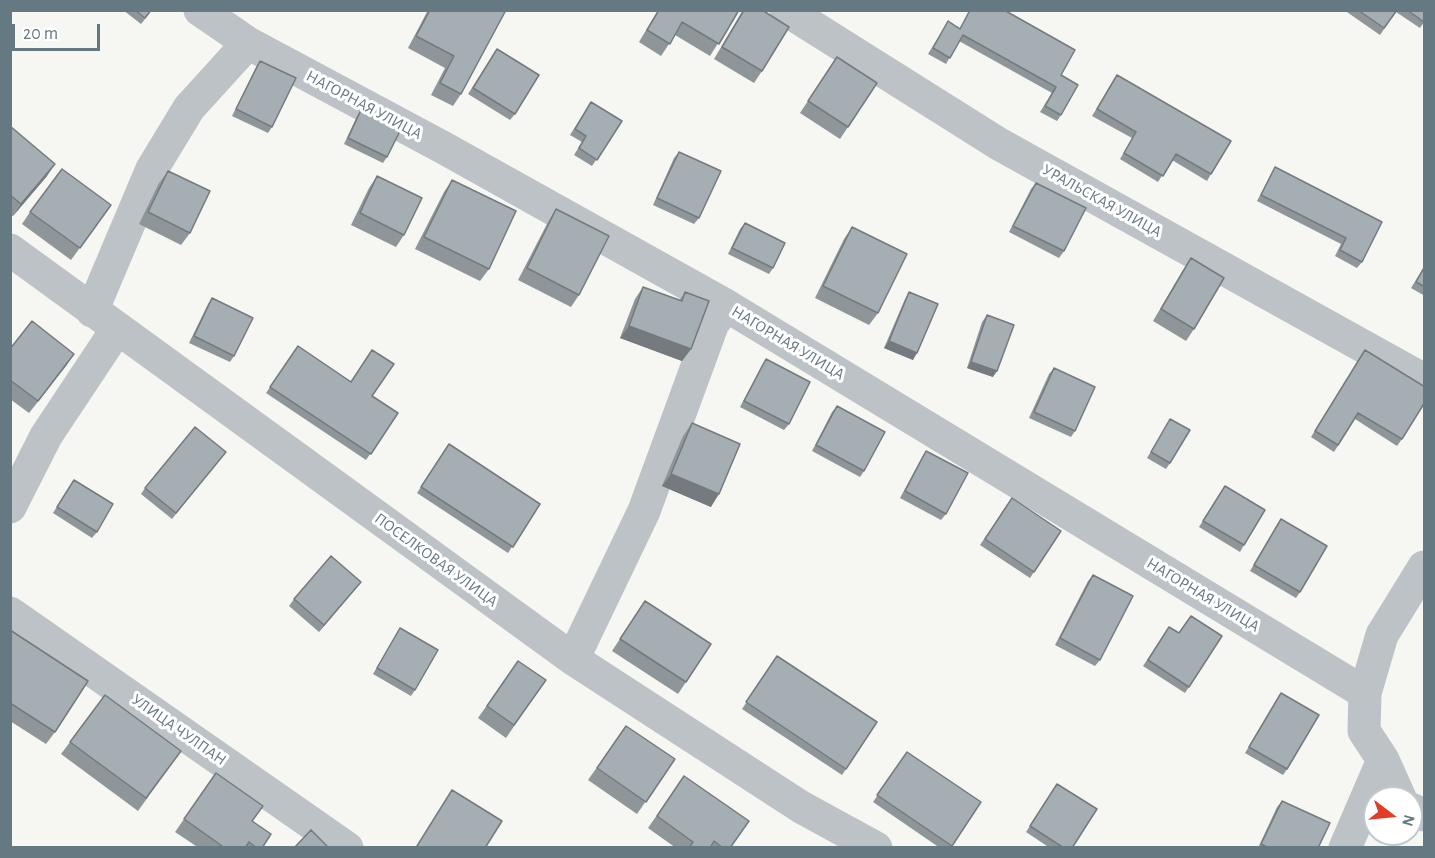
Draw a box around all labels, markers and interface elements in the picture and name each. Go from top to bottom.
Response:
scale bar [15,12,104,50]
text: 20 m [23,25,58,43]
street label: НАГОРНАЯ УЛИЦА [303,66,425,144]
street label: УРАЛЬСКАЯ УЛИЦА [1039,160,1165,242]
street label: НАГОРНАЯ УЛИЦА [728,302,848,384]
street label: ПОСЕЛКОВАЯ УЛИЦА [371,509,501,611]
street label: НАГОРНАЯ УЛИЦА [1143,554,1263,636]
street label: УЛИЦА ЧУЛПАН [128,690,230,770]
north arrow [1363,786,1423,846]
text: N [1399,813,1418,828]

